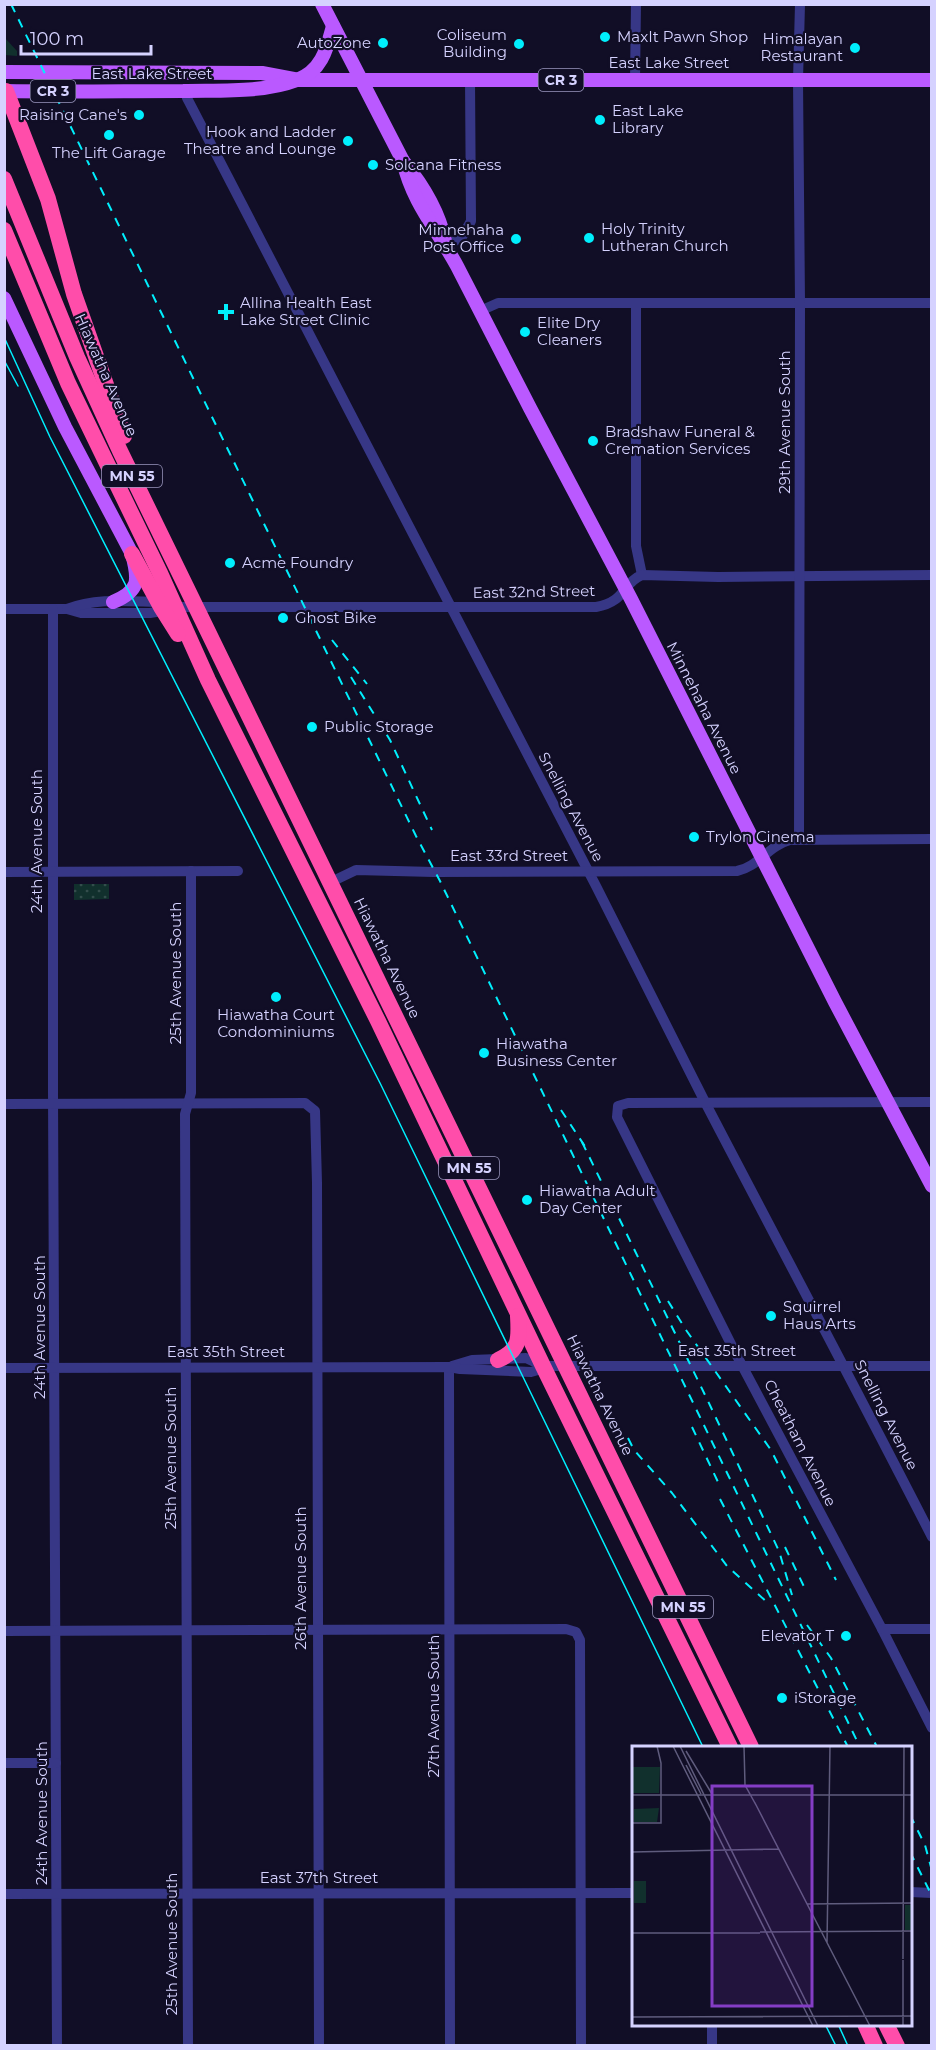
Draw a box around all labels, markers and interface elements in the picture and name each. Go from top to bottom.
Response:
scale bar [21,18,152,56]
place label: Coliseum Building [437,25,507,61]
place label: MaxIt Pawn Shop [617,27,748,46]
text: 100 m [30,28,84,50]
place label: Himalayan Restaurant [761,29,843,65]
marker: MaxIt Pawn Shop [598,30,612,44]
place label: AutoZone [297,33,371,52]
marker: AutoZone [376,36,390,50]
marker: Coliseum Building [512,37,526,51]
marker: Himalayan Restaurant [848,41,862,55]
street label: East Lake Street [609,53,729,72]
street label: East Lake Street [92,64,212,83]
road number: CR 3 [538,69,584,91]
road number: CR 3 [31,80,76,102]
place label: East Lake Library [612,101,684,137]
place label: Raising Cane's [19,105,127,124]
marker: Raising Cane's [132,108,146,122]
marker: East Lake Library [593,113,607,127]
place label: Hook and Ladder Theatre and Lounge [184,122,336,158]
marker: The Lift Garage [102,128,116,142]
marker: Hook and Ladder Theatre and Lounge [341,134,355,148]
place label: The Lift Garage [52,143,166,162]
place label: Solcana Fitness [385,155,501,174]
marker: Solcana Fitness [366,158,380,172]
place label: Holy Trinity Lutheran Church [601,219,729,255]
place label: Minnehaha Post Office [418,220,504,256]
marker: Holy Trinity Lutheran Church [582,231,596,245]
marker: Minnehaha Post Office [509,232,523,246]
place label: Allina Health East Lake Street Clinic [240,293,372,329]
marker: Allina Health East Lake Street Clinic [217,303,235,321]
street label: Hiawatha Avenue [71,311,142,439]
place label: Elite Dry Cleaners [537,313,602,349]
marker: Elite Dry Cleaners [518,325,532,339]
street label: 29th Avenue South [775,350,794,494]
place label: Bradshaw Funeral & Cremation Services [605,422,755,458]
marker: Bradshaw Funeral & Cremation Services [586,434,600,448]
road number: MN 55 [102,465,162,487]
place label: Acme Foundry [242,553,354,572]
marker: Acme Foundry [223,556,237,570]
street label: East 32nd Street [473,581,595,602]
place label: Ghost Bike [295,608,377,627]
marker: Ghost Bike [276,611,290,625]
street label: Minnehaha Avenue [663,638,746,777]
place label: Public Storage [324,717,434,736]
marker: Public Storage [305,720,319,734]
street label: Snelling Avenue [535,749,608,865]
street label: 24th Avenue South [27,769,46,913]
place label: Trylon Cinema [706,827,815,846]
marker: Trylon Cinema [687,830,701,844]
street label: East 33rd Street [450,846,568,865]
street label: Hiawatha Avenue [350,894,425,1021]
street label: 25th Avenue South [166,902,185,1044]
marker: Hiawatha Court Condominiums [269,990,283,1004]
place label: Hiawatha Court Condominiums [217,1005,335,1041]
place label: Hiawatha Business Center [496,1034,617,1070]
marker: Hiawatha Business Center [477,1046,491,1060]
road number: MN 55 [439,1157,499,1179]
place label: Hiawatha Adult Day Center [539,1181,656,1217]
marker: Hiawatha Adult Day Center [520,1193,534,1207]
street label: 24th Avenue South [30,1255,49,1399]
place label: Squirrel Haus Arts [783,1297,856,1333]
marker: Squirrel Haus Arts [764,1309,778,1323]
street label: Hiawatha Avenue [563,1331,638,1458]
street label: East 35th Street [678,1341,796,1360]
street label: East 35th Street [167,1342,285,1361]
street label: Snelling Avenue [850,1356,922,1473]
street label: Cheatham Avenue [760,1376,841,1509]
street label: 25th Avenue South [161,1387,180,1529]
street label: 26th Avenue South [291,1506,310,1650]
road number: MN 55 [653,1596,713,1618]
place label: Elevator T [761,1626,834,1645]
marker: Elevator T [839,1629,853,1643]
street label: 27th Avenue South [424,1635,443,1777]
place label: iStorage [794,1688,856,1707]
marker: iStorage [775,1691,789,1705]
street label: 24th Avenue South [32,1741,51,1885]
inset map [632,1746,912,2026]
street label: East 37th Street [260,1868,378,1887]
street label: 25th Avenue South [162,1873,181,2015]

